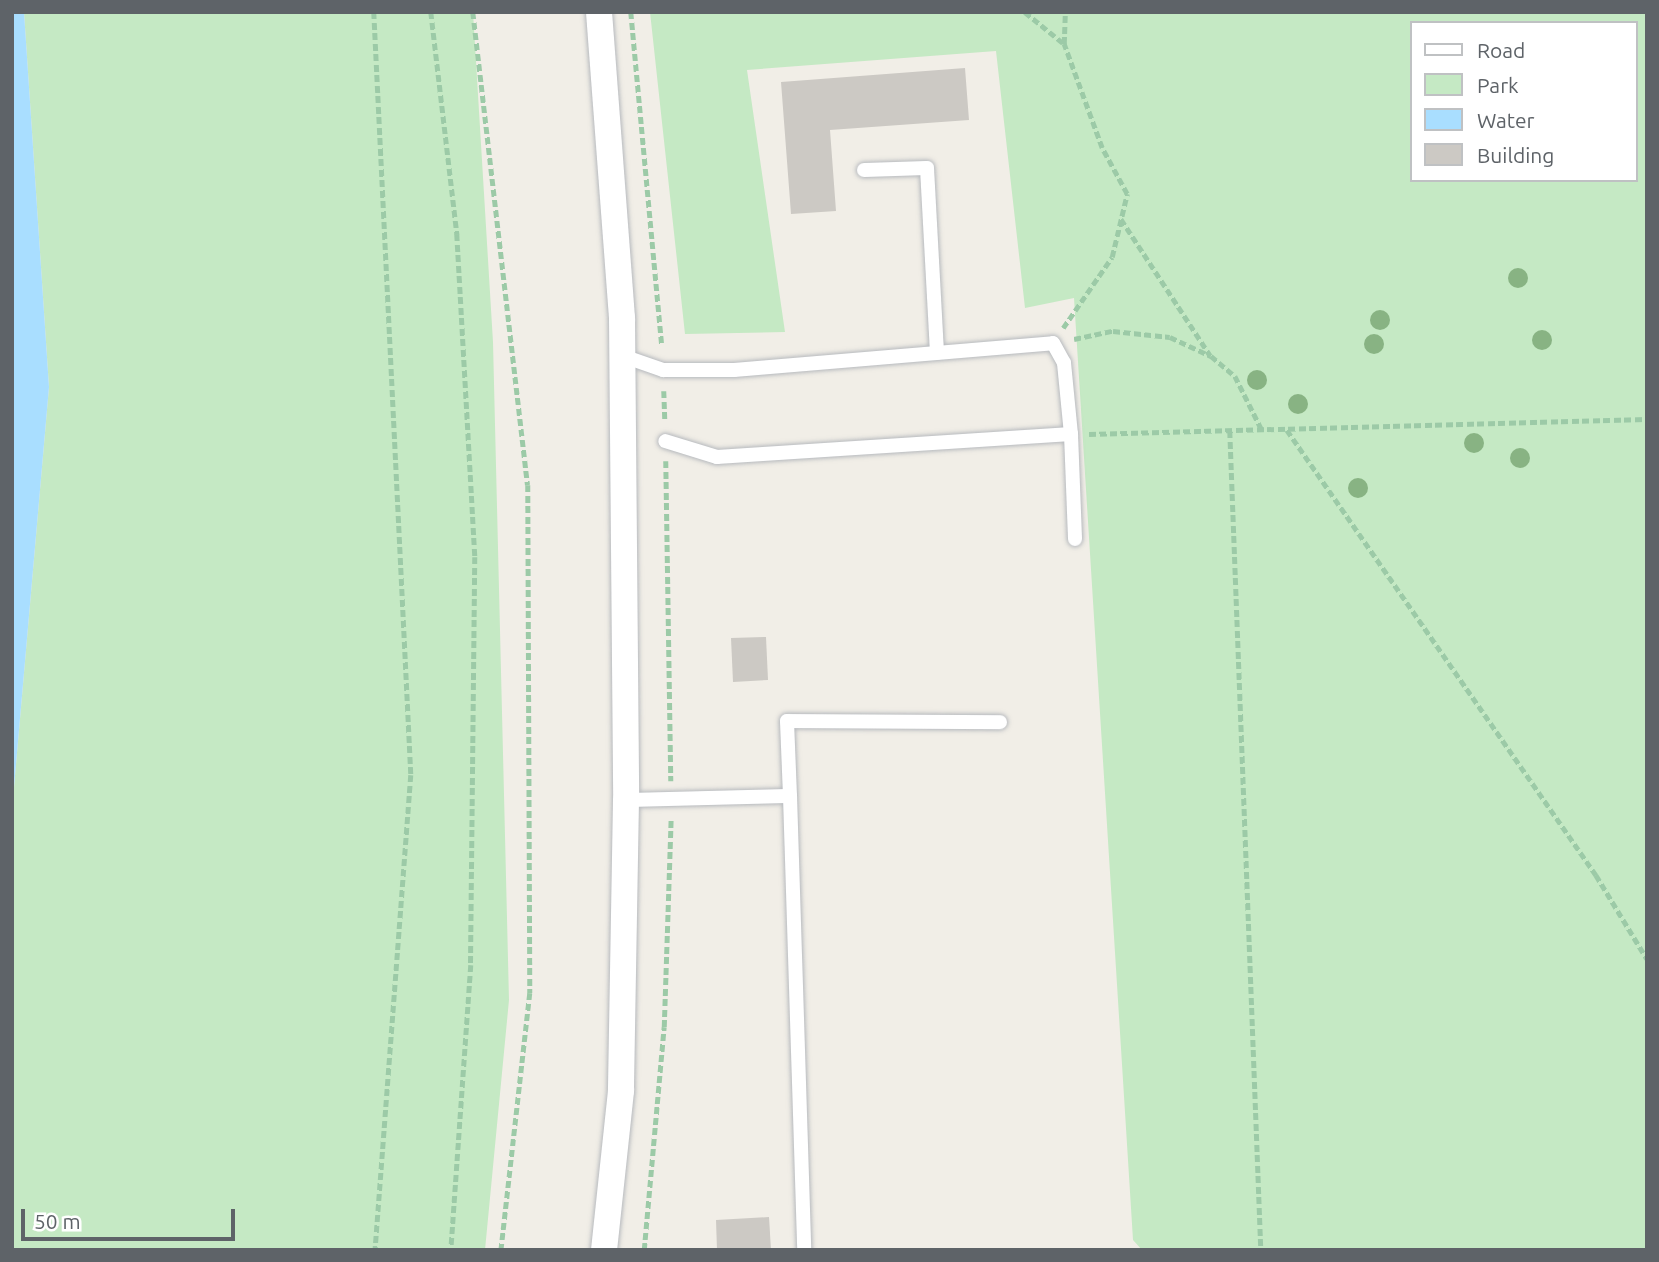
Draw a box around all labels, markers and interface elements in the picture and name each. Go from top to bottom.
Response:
legend [1410,21,1638,182]
text: Road [1477,38,1525,62]
text: Park [1477,73,1519,97]
text: Water [1477,108,1535,132]
text: Building [1477,143,1554,167]
scale bar [24,1196,238,1240]
text: 50 m [34,1209,81,1233]

